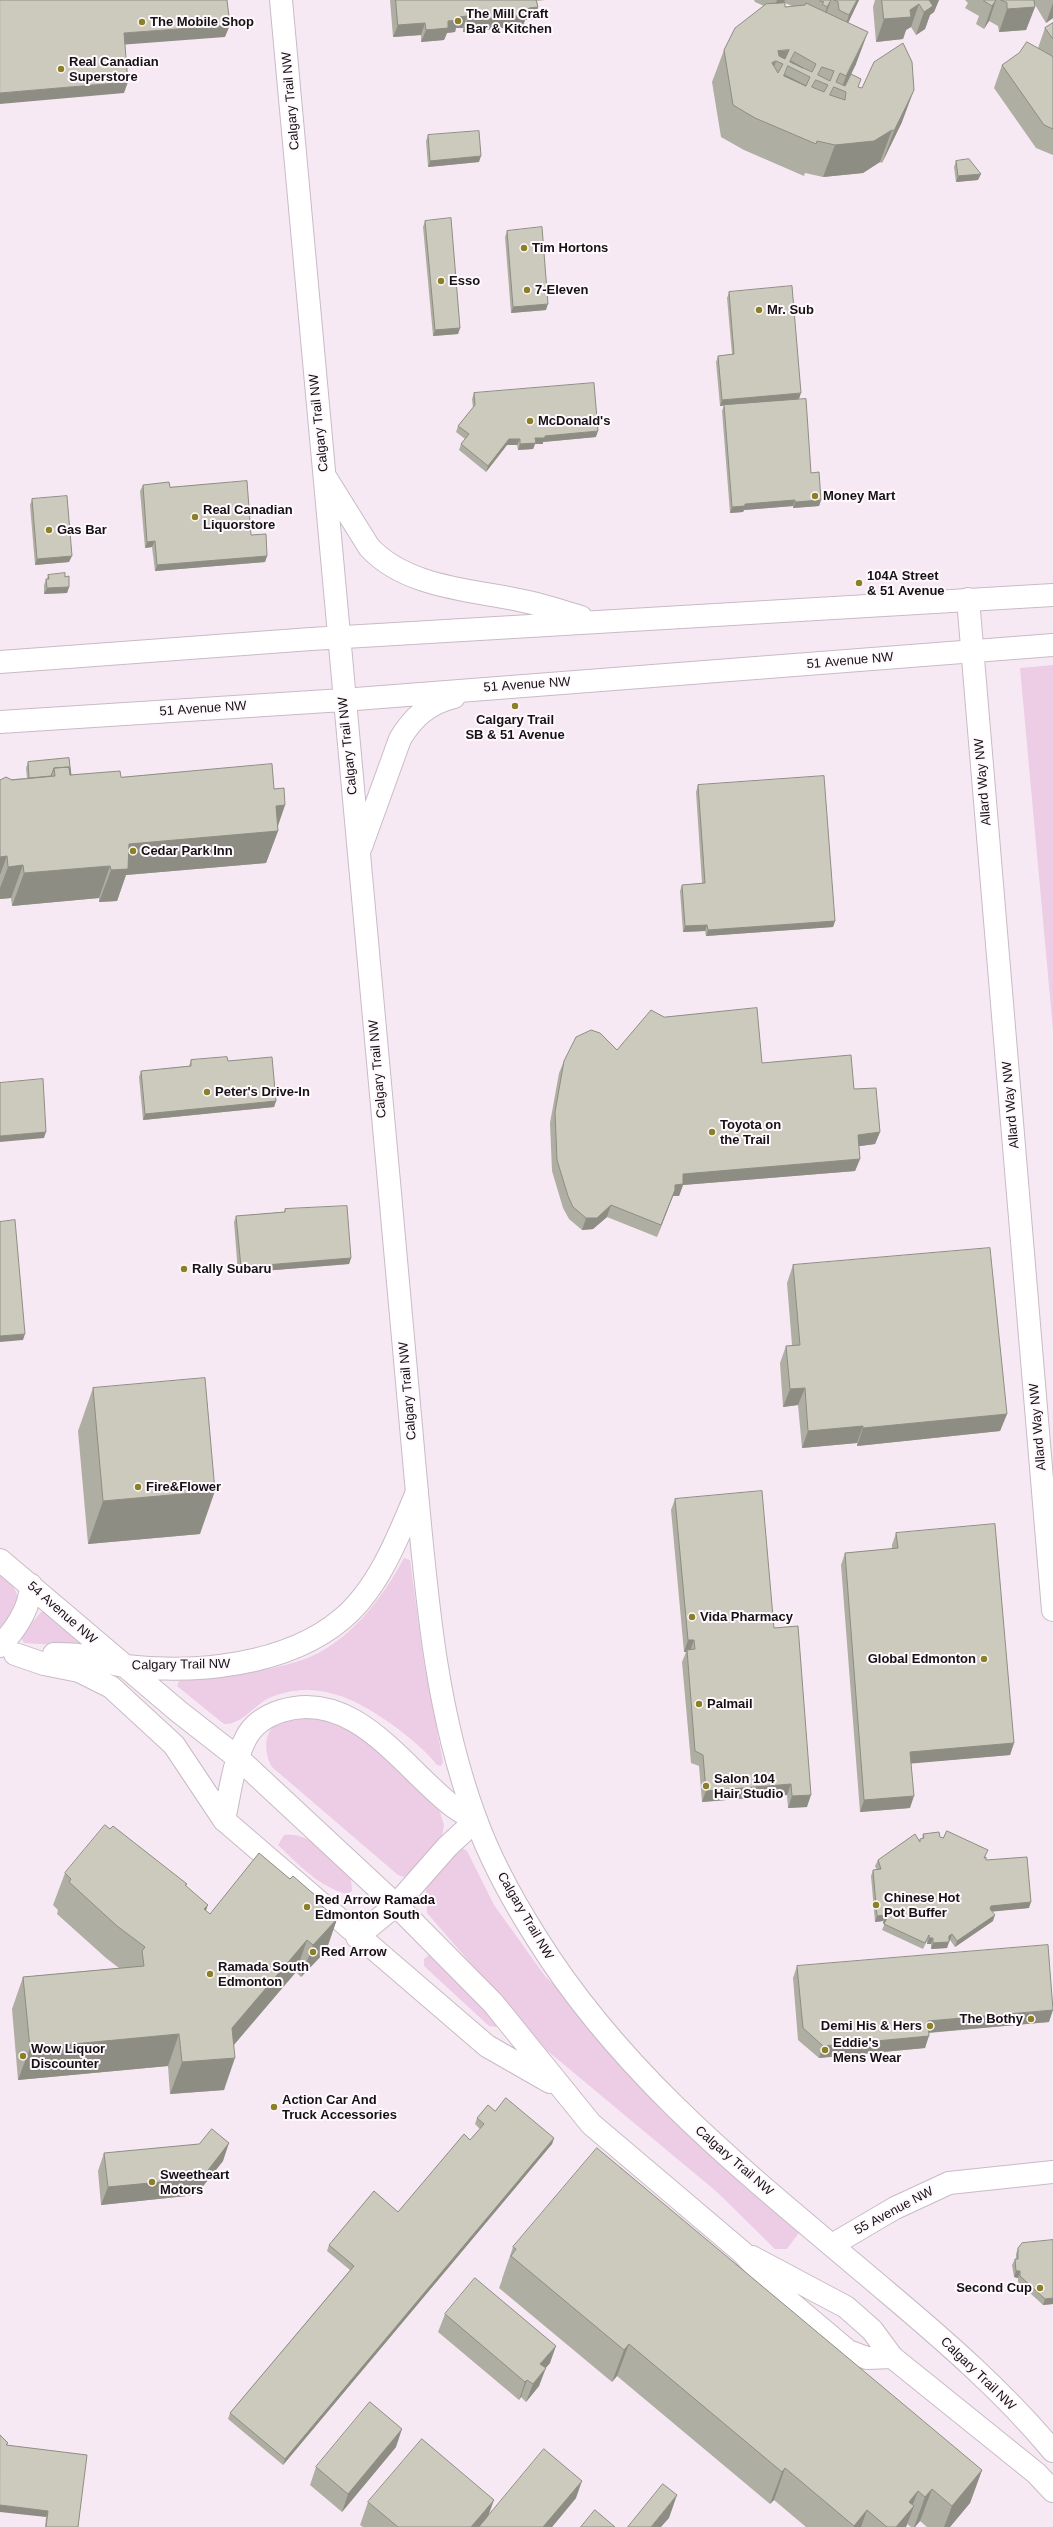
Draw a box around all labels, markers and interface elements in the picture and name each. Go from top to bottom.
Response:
place label: The Mill Craft Bar & Kitchen [466,6,552,37]
place label: The Mobile Shop [150,14,254,30]
marker: The Mill Craft Bar & Kitchen [453,16,463,26]
marker: The Mobile Shop [137,17,147,27]
street label: Calgary Trail NW [279,51,303,151]
place label: Real Canadian Superstore [69,54,159,85]
marker: Real Canadian Superstore [56,64,66,74]
place label: Tim Hortons [532,240,608,256]
marker: Tim Hortons [519,243,529,253]
place label: Esso [449,273,480,289]
marker: Esso [436,276,446,286]
place label: 7-Eleven [535,282,588,298]
marker: 7-Eleven [522,285,532,295]
place label: Mr. Sub [767,302,814,318]
marker: Mr. Sub [754,305,764,315]
street label: Calgary Trail NW [306,373,332,473]
place label: McDonald's [538,413,610,429]
marker: McDonald's [525,416,535,426]
place label: Money Mart [823,488,895,504]
marker: Money Mart [810,491,820,501]
place label: Real Canadian Liquorstore [203,502,293,533]
marker: Real Canadian Liquorstore [190,512,200,522]
place label: Gas Bar [57,522,107,538]
marker: Gas Bar [44,525,54,535]
place label: 104A Street & 51 Avenue [867,568,945,599]
marker: 104A Street & 51 Avenue [854,578,864,588]
street label: 51 Avenue NW [806,649,894,673]
street label: 51 Avenue NW [483,674,571,696]
street label: Calgary Trail NW [335,696,361,796]
street label: 51 Avenue NW [159,698,247,720]
marker: Calgary Trail SB & 51 Avenue [510,701,520,711]
place label: Calgary Trail SB & 51 Avenue [465,712,565,743]
street label: Allard Way NW [971,738,995,826]
place label: Cedar Park Inn [141,843,233,859]
marker: Cedar Park Inn [128,846,138,856]
street label: Calgary Trail NW [366,1019,390,1119]
street label: Allard Way NW [999,1061,1023,1149]
place label: Peter's Drive-In [215,1084,310,1100]
marker: Peter's Drive-In [202,1087,212,1097]
place label: Toyota on the Trail [720,1117,781,1148]
marker: Toyota on the Trail [707,1127,717,1137]
place label: Rally Subaru [192,1261,271,1277]
marker: Rally Subaru [179,1264,189,1274]
street label: Calgary Trail NW [396,1341,420,1441]
street label: Allard Way NW [1026,1383,1050,1471]
place label: Fire&Flower [146,1479,221,1495]
marker: Fire&Flower [133,1482,143,1492]
street label: 54 Avenue NW [24,1579,100,1647]
place label: Vida Pharmacy [700,1609,793,1625]
marker: Vida Pharmacy [687,1612,697,1622]
place label: Global Edmonton [868,1651,976,1667]
marker: Global Edmonton [979,1654,989,1664]
street label: Calgary Trail NW [132,1656,230,1674]
place label: Palmail [707,1696,753,1712]
marker: Palmail [694,1699,704,1709]
place label: Salon 104 Hair Studio [714,1771,783,1802]
marker: Salon 104 Hair Studio [701,1781,711,1791]
street label: Calgary Trail NW [494,1869,556,1963]
place label: Chinese Hot Pot Buffer [884,1890,960,1921]
place label: Red Arrow Ramada Edmonton South [315,1892,435,1923]
marker: Chinese Hot Pot Buffer [871,1900,881,1910]
marker: Red Arrow Ramada Edmonton South [302,1902,312,1912]
place label: Red Arrow [321,1944,387,1960]
marker: Red Arrow [308,1947,318,1957]
place label: Ramada South Edmonton [218,1959,309,1990]
marker: Ramada South Edmonton [205,1969,215,1979]
place label: The Bothy [959,2011,1023,2027]
marker: The Bothy [1026,2014,1036,2024]
place label: Demi His & Hers [821,2018,922,2034]
marker: Demi His & Hers [925,2021,935,2031]
place label: Eddie's Mens Wear [833,2035,901,2066]
place label: Wow Liquor Discounter [31,2041,105,2072]
marker: Eddie's Mens Wear [820,2045,830,2055]
marker: Wow Liquor Discounter [18,2051,28,2061]
place label: Action Car And Truck Accessories [282,2092,397,2123]
marker: Action Car And Truck Accessories [269,2102,279,2112]
street label: Calgary Trail NW [692,2123,776,2199]
place label: Sweetheart Motors [160,2167,229,2198]
marker: Sweetheart Motors [147,2177,157,2187]
street label: 55 Avenue NW [852,2184,936,2238]
place label: Second Cup [956,2280,1032,2296]
marker: Second Cup [1035,2283,1045,2293]
street label: Calgary Trail NW [937,2334,1019,2414]

